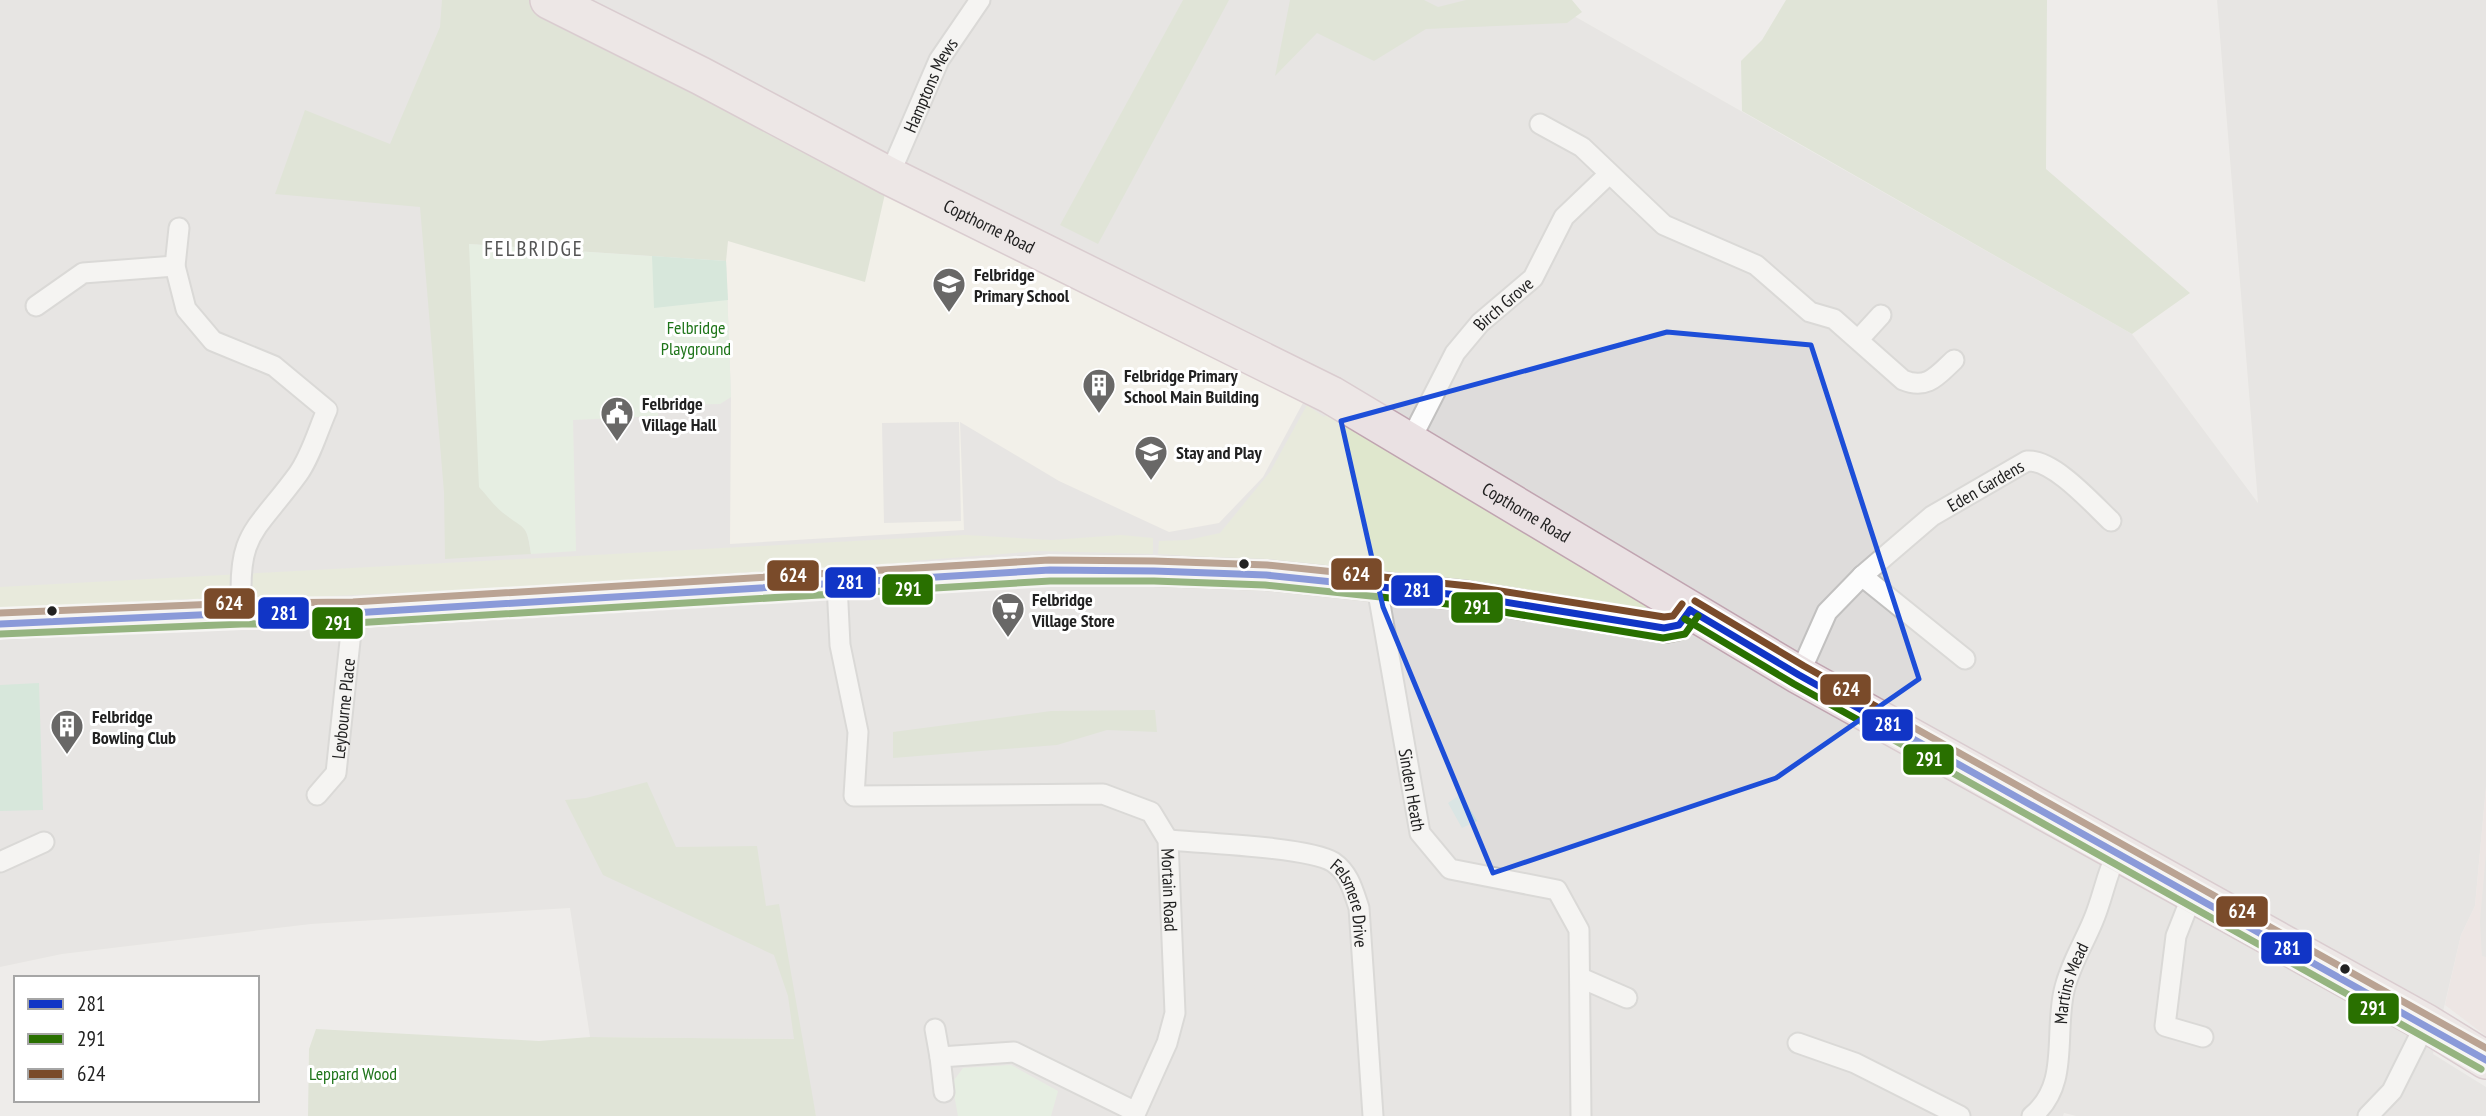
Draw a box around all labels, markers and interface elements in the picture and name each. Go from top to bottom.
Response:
street label: Hamptons Mews [898,33,963,136]
street label: Copthorne Road [940,194,1039,258]
district label: FELBRIDGE [484,235,584,262]
place label: Felbridge Primary School [974,263,1070,307]
school or university icon: Felbridge Primary School [930,265,968,314]
street label: Birch Grove [1468,272,1538,335]
park label: Felbridge Playground [661,316,731,360]
place label: Felbridge Primary School Main Building [1124,364,1259,408]
building icon: Felbridge Primary School Main Building [1080,366,1118,415]
place label: Felbridge Village Hall [641,392,717,436]
public building icon: Felbridge Village Hall [598,394,636,443]
school or university icon: Stay and Play [1132,433,1170,482]
place label: Stay and Play [1176,441,1263,464]
street label: Eden Gardens [1943,454,2028,516]
street label: Copthorne Road [1478,477,1575,547]
unlabelled marker [1237,557,1251,571]
line badge: 624 [1330,557,1383,591]
line badge: 624 [766,559,820,592]
text: 624 [1342,562,1370,586]
text: 624 [779,563,807,587]
line badge: 281 [824,566,877,599]
text: 281 [836,570,864,594]
line badge: 291 [881,573,934,606]
line badge: 281 [1390,574,1444,607]
text: 291 [894,577,922,601]
text: 281 [1403,578,1431,602]
line badge: 624 [203,587,256,620]
place label: Felbridge Village Store [1031,588,1115,632]
supermarket icon: Felbridge Village Store [989,590,1027,639]
text: 624 [215,591,243,615]
line badge: 291 [1450,591,1504,624]
text: 291 [1463,595,1491,619]
line badge: 281 [257,596,310,630]
text: 281 [270,601,298,625]
unlabelled marker [45,604,59,618]
line badge: 291 [311,606,364,640]
text: 291 [324,611,352,635]
street label: Leybourne Place [326,657,360,760]
line badge: 624 [1819,673,1872,706]
text: 624 [1832,677,1860,701]
place label: Felbridge Bowling Club [92,705,176,749]
building icon: Felbridge Bowling Club [48,707,86,756]
line badge: 281 [1861,708,1914,742]
text: 281 [1874,712,1902,736]
line badge: 291 [1902,743,1955,776]
street label: Sinden Heath [1394,747,1431,833]
text: 291 [1915,747,1943,771]
street label: Mortain Road [1157,848,1183,932]
street label: Felsmere Drive [1326,853,1373,948]
line badge: 624 [2215,895,2269,928]
text: 624 [2228,899,2256,923]
line badge: 281 [2260,931,2313,965]
text: 281 [2273,936,2301,960]
street label: Martins Mead [2049,938,2093,1025]
unlabelled marker [2338,962,2352,976]
legend [14,976,259,1102]
text: 281 [77,990,105,1017]
line badge: 291 [2347,992,2400,1025]
text: 291 [2359,996,2387,1020]
text: 291 [77,1025,105,1052]
text: 624 [77,1060,106,1087]
park label: Leppard Wood [309,1062,397,1085]

